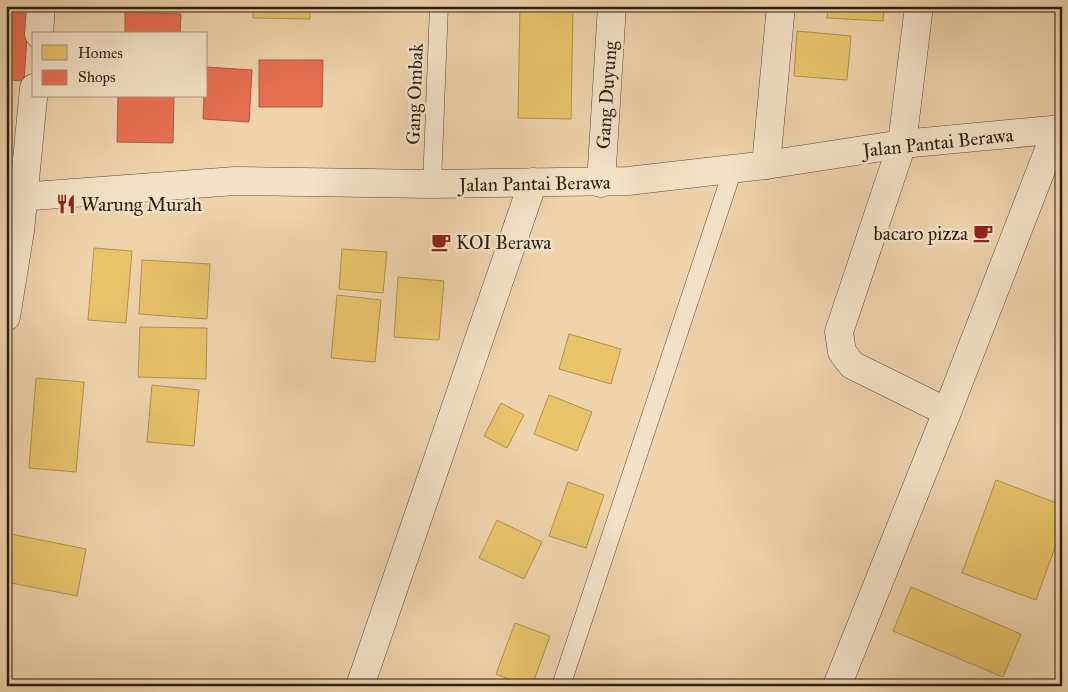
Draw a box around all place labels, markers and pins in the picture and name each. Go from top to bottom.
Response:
restaurant icon: Warung Murah [55,193,77,215]
place label: Warung Murah [81,193,202,217]
place label: bacaro pizza [874,222,969,245]
cafe icon: bacaro pizza [972,222,994,244]
cafe icon: KOI Berawa [430,231,452,253]
place label: KOI Berawa [456,231,552,254]

